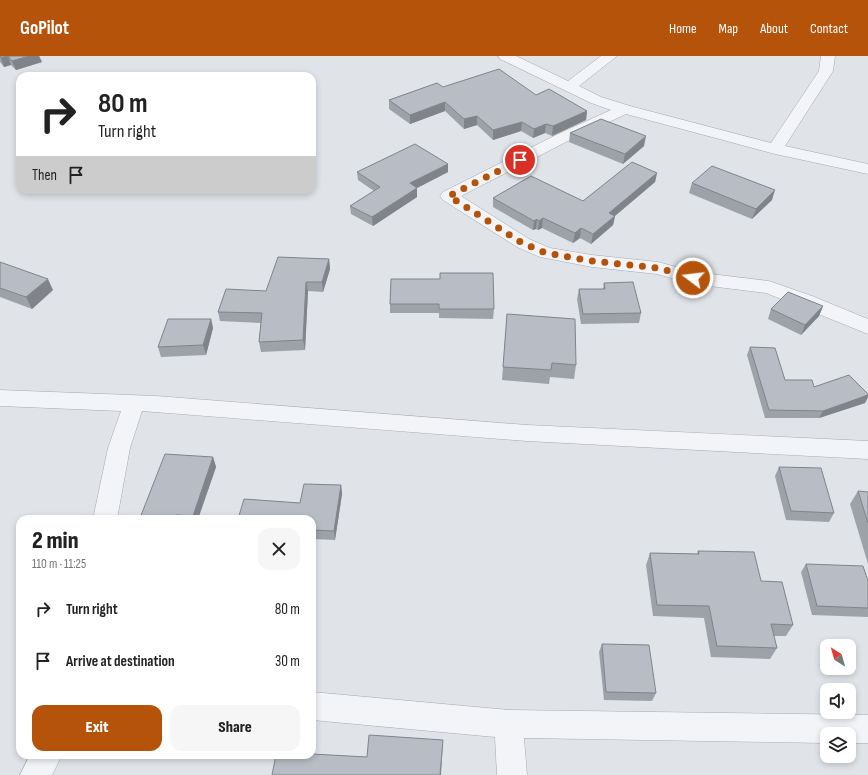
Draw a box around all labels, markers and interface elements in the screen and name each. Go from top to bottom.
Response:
text: GoPilot [20,17,69,40]
text: Home [669,20,697,37]
text: Map [719,20,738,37]
text: About [760,20,788,37]
text: Contact [810,20,848,37]
text: 80 m [98,87,147,120]
icon: right [32,88,84,140]
text: Turn right [98,121,156,142]
pin [503,143,537,177]
icon: arrive [509,149,531,171]
icon: arrive [65,164,87,186]
text: Then [32,166,57,185]
position arrow [672,257,714,299]
text: 2 min [32,526,79,555]
button: close [258,528,300,570]
text: 110 m · 11:25 [32,556,86,572]
icon: right [32,598,54,620]
text: Turn right [66,600,118,619]
text: 80 m [275,600,300,619]
north arrow [820,639,856,675]
map controls [820,639,856,763]
icon: arrive [32,650,54,672]
text: Arrive at destination [66,652,175,671]
text: 30 m [275,652,300,671]
button: sound [820,683,856,719]
button: Exit [32,705,162,751]
button: Share [170,705,300,751]
button: layers [820,727,856,763]

